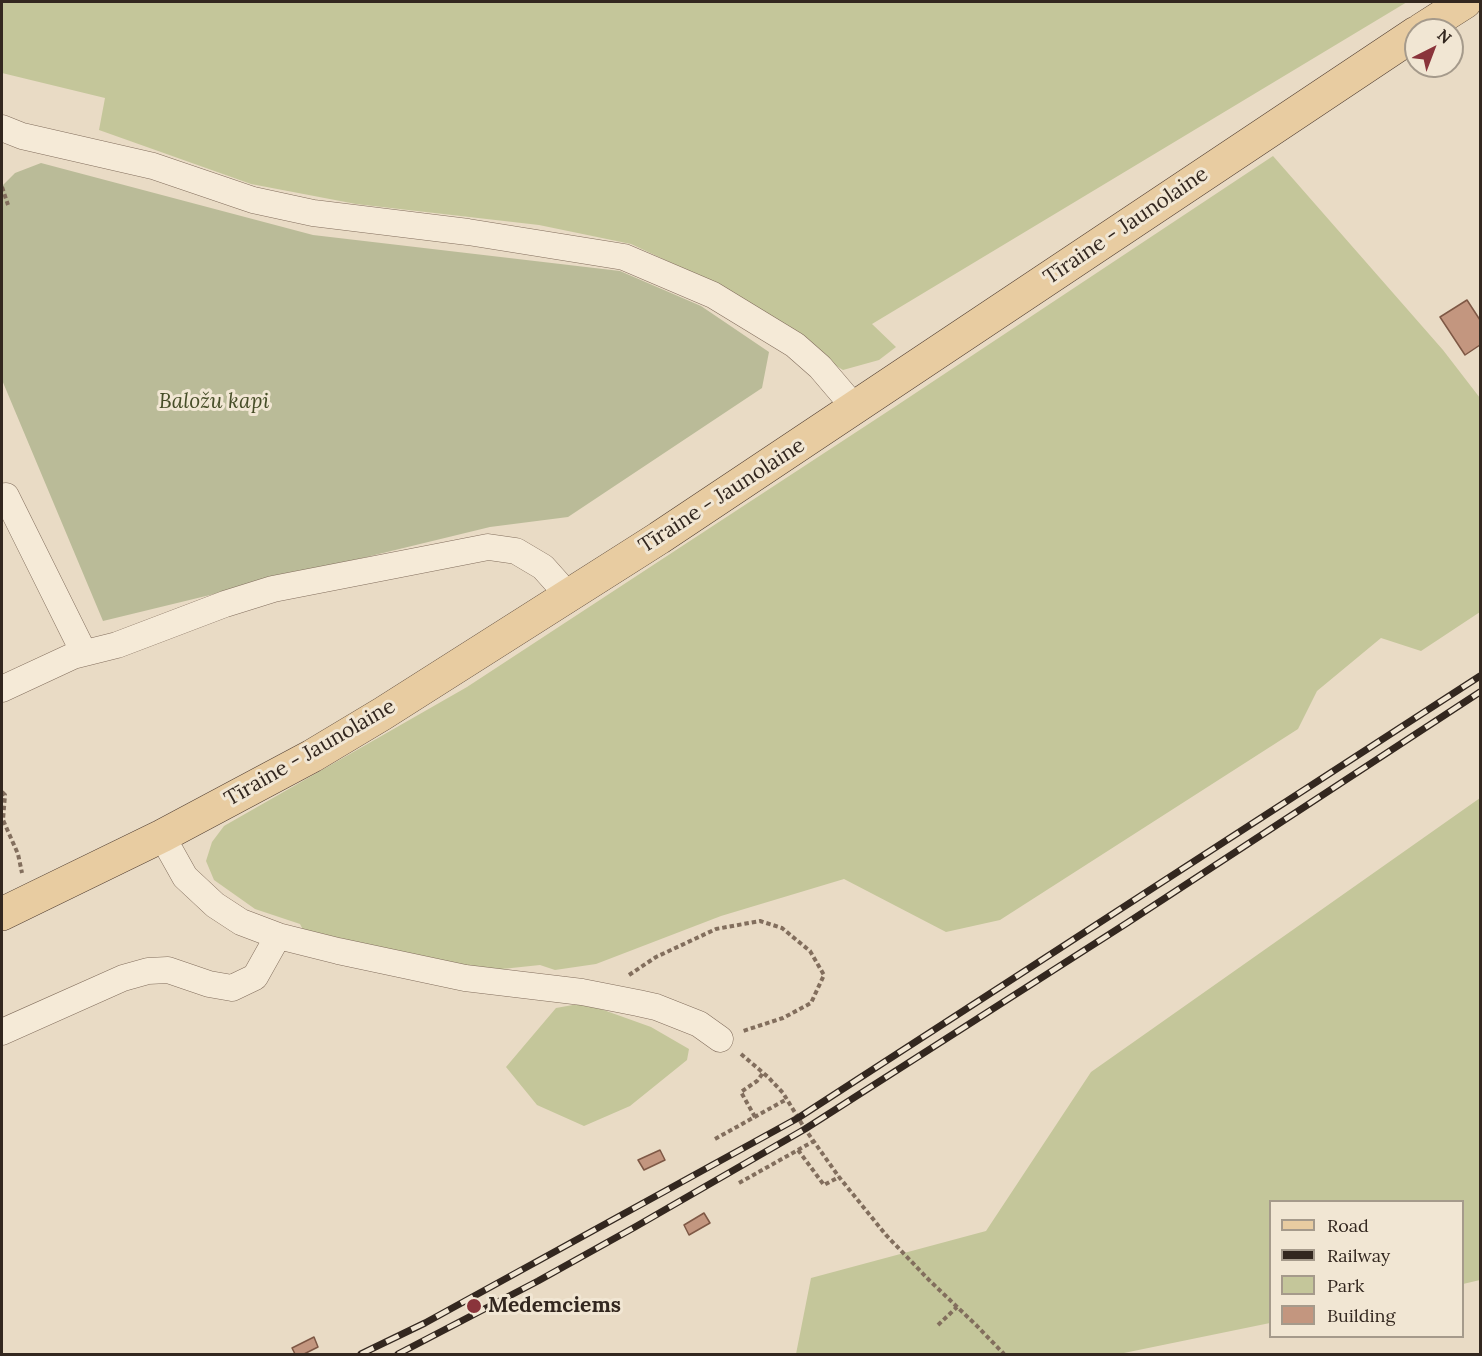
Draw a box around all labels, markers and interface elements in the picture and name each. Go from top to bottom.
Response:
north arrow [1404,18,1464,78]
text: N [1433,25,1456,48]
street label: Tīraine - Jaunolaine [1039,162,1213,290]
park label: Baložu kapi [159,389,269,415]
street label: Tīraine - Jaunolaine [634,433,810,559]
street label: Tīraine - Jaunolaine [220,694,400,812]
legend [1269,1200,1464,1338]
text: Road [1327,1214,1369,1237]
text: Railway [1327,1244,1390,1267]
text: Park [1327,1274,1364,1297]
place label: Medemciems [488,1293,621,1319]
marker: Medemciems [465,1297,483,1315]
text: Building [1327,1304,1395,1327]

